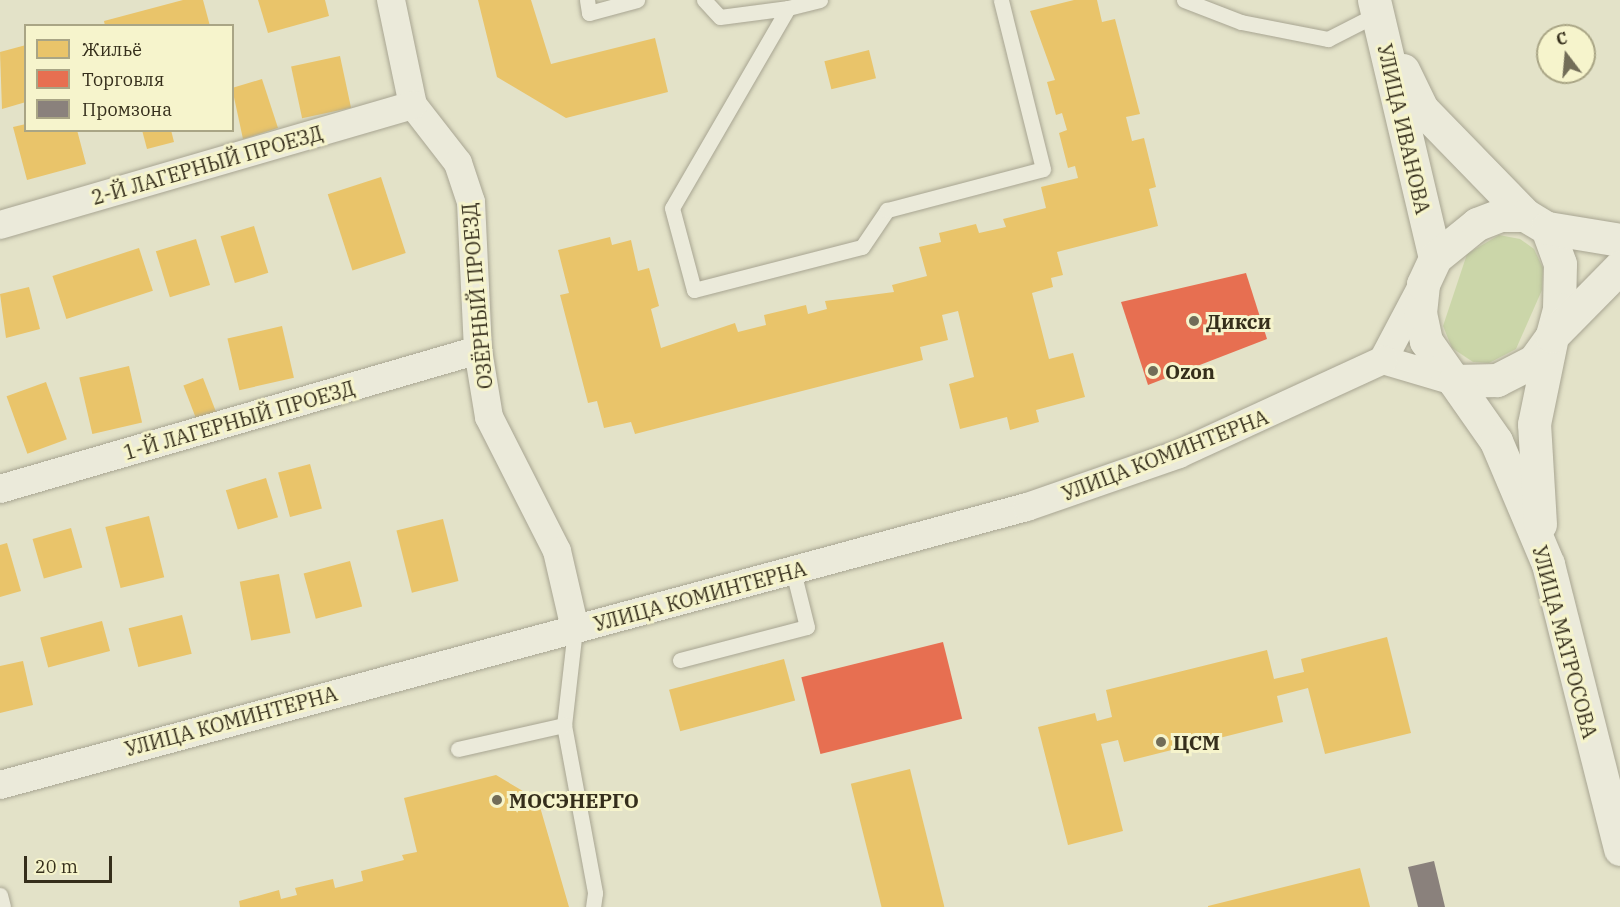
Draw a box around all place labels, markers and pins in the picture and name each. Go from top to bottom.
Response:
place label: Дикси [1206,309,1271,333]
marker: Дикси [1187,314,1201,328]
place label: Ozon [1165,359,1215,383]
marker: Ozon [1146,364,1160,378]
place label: ЦСМ [1173,730,1220,754]
marker: ЦСМ [1154,735,1168,749]
place label: МОСЭНЕРГО [509,788,639,812]
marker: МОСЭНЕРГО [490,793,504,807]

